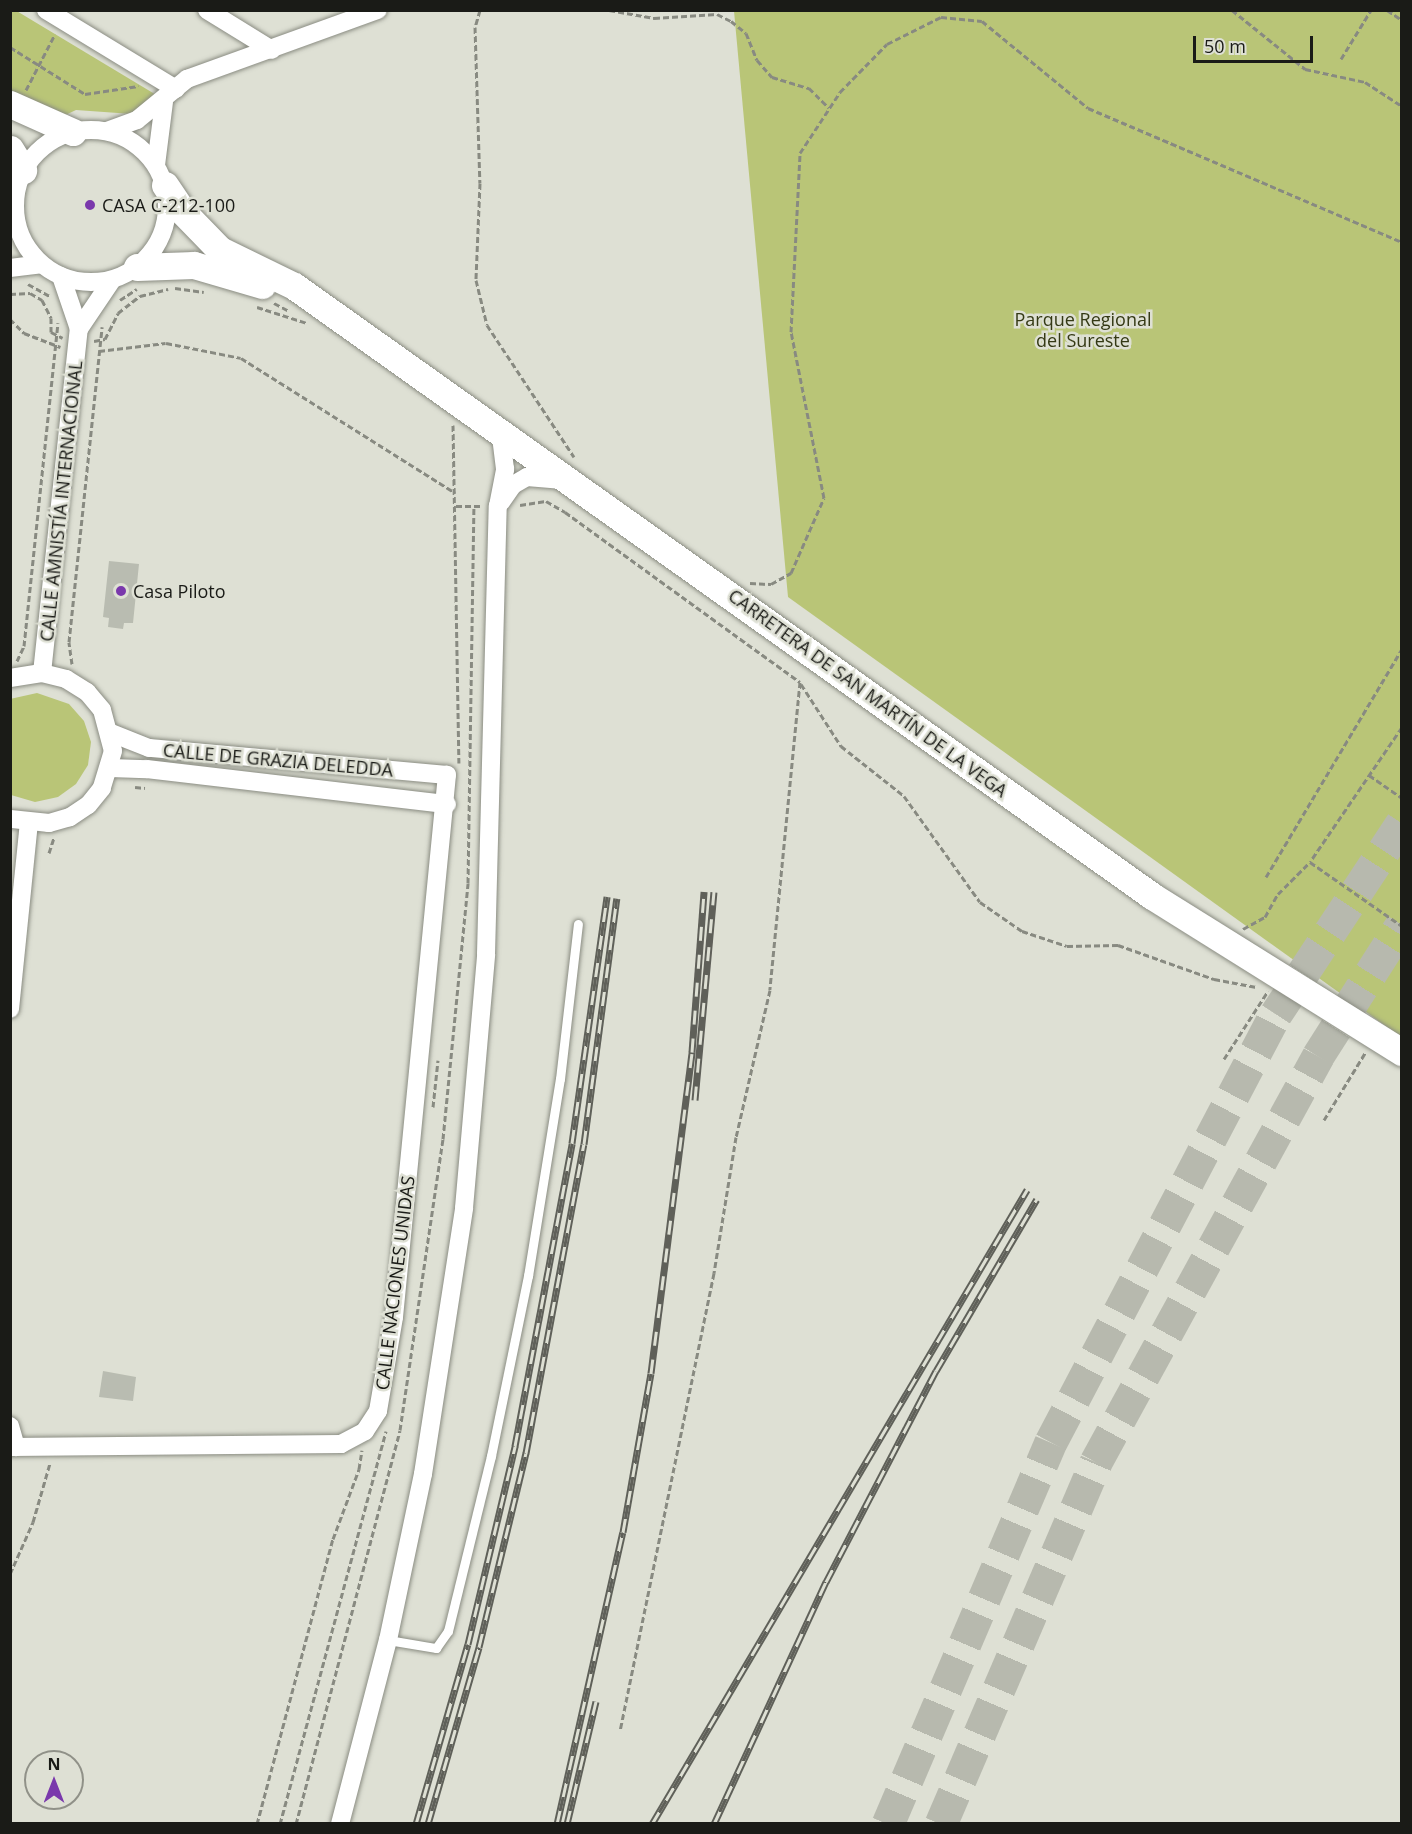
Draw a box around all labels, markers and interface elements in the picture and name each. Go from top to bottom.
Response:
scale bar [1196,24,1316,62]
text: 50 m [1204,34,1246,58]
place label: CASA C-212-100 [102,194,235,216]
marker: CASA C-212-100 [83,198,97,212]
park label: Parque Regional del Sureste [1015,309,1151,352]
street label: CALLE AMNISTÍA INTERNACIONAL [35,359,87,643]
place label: Casa Piloto [133,580,226,602]
marker: Casa Piloto [114,584,128,598]
street label: CARRETERA DE SAN MARTÍN DE LA VEGA [724,584,1012,802]
street label: CALLE DE GRAZIA DELEDDA [162,739,394,781]
street label: CALLE NACIONES UNIDAS [371,1175,419,1391]
north arrow [24,1750,84,1810]
text: N [47,1753,61,1775]

